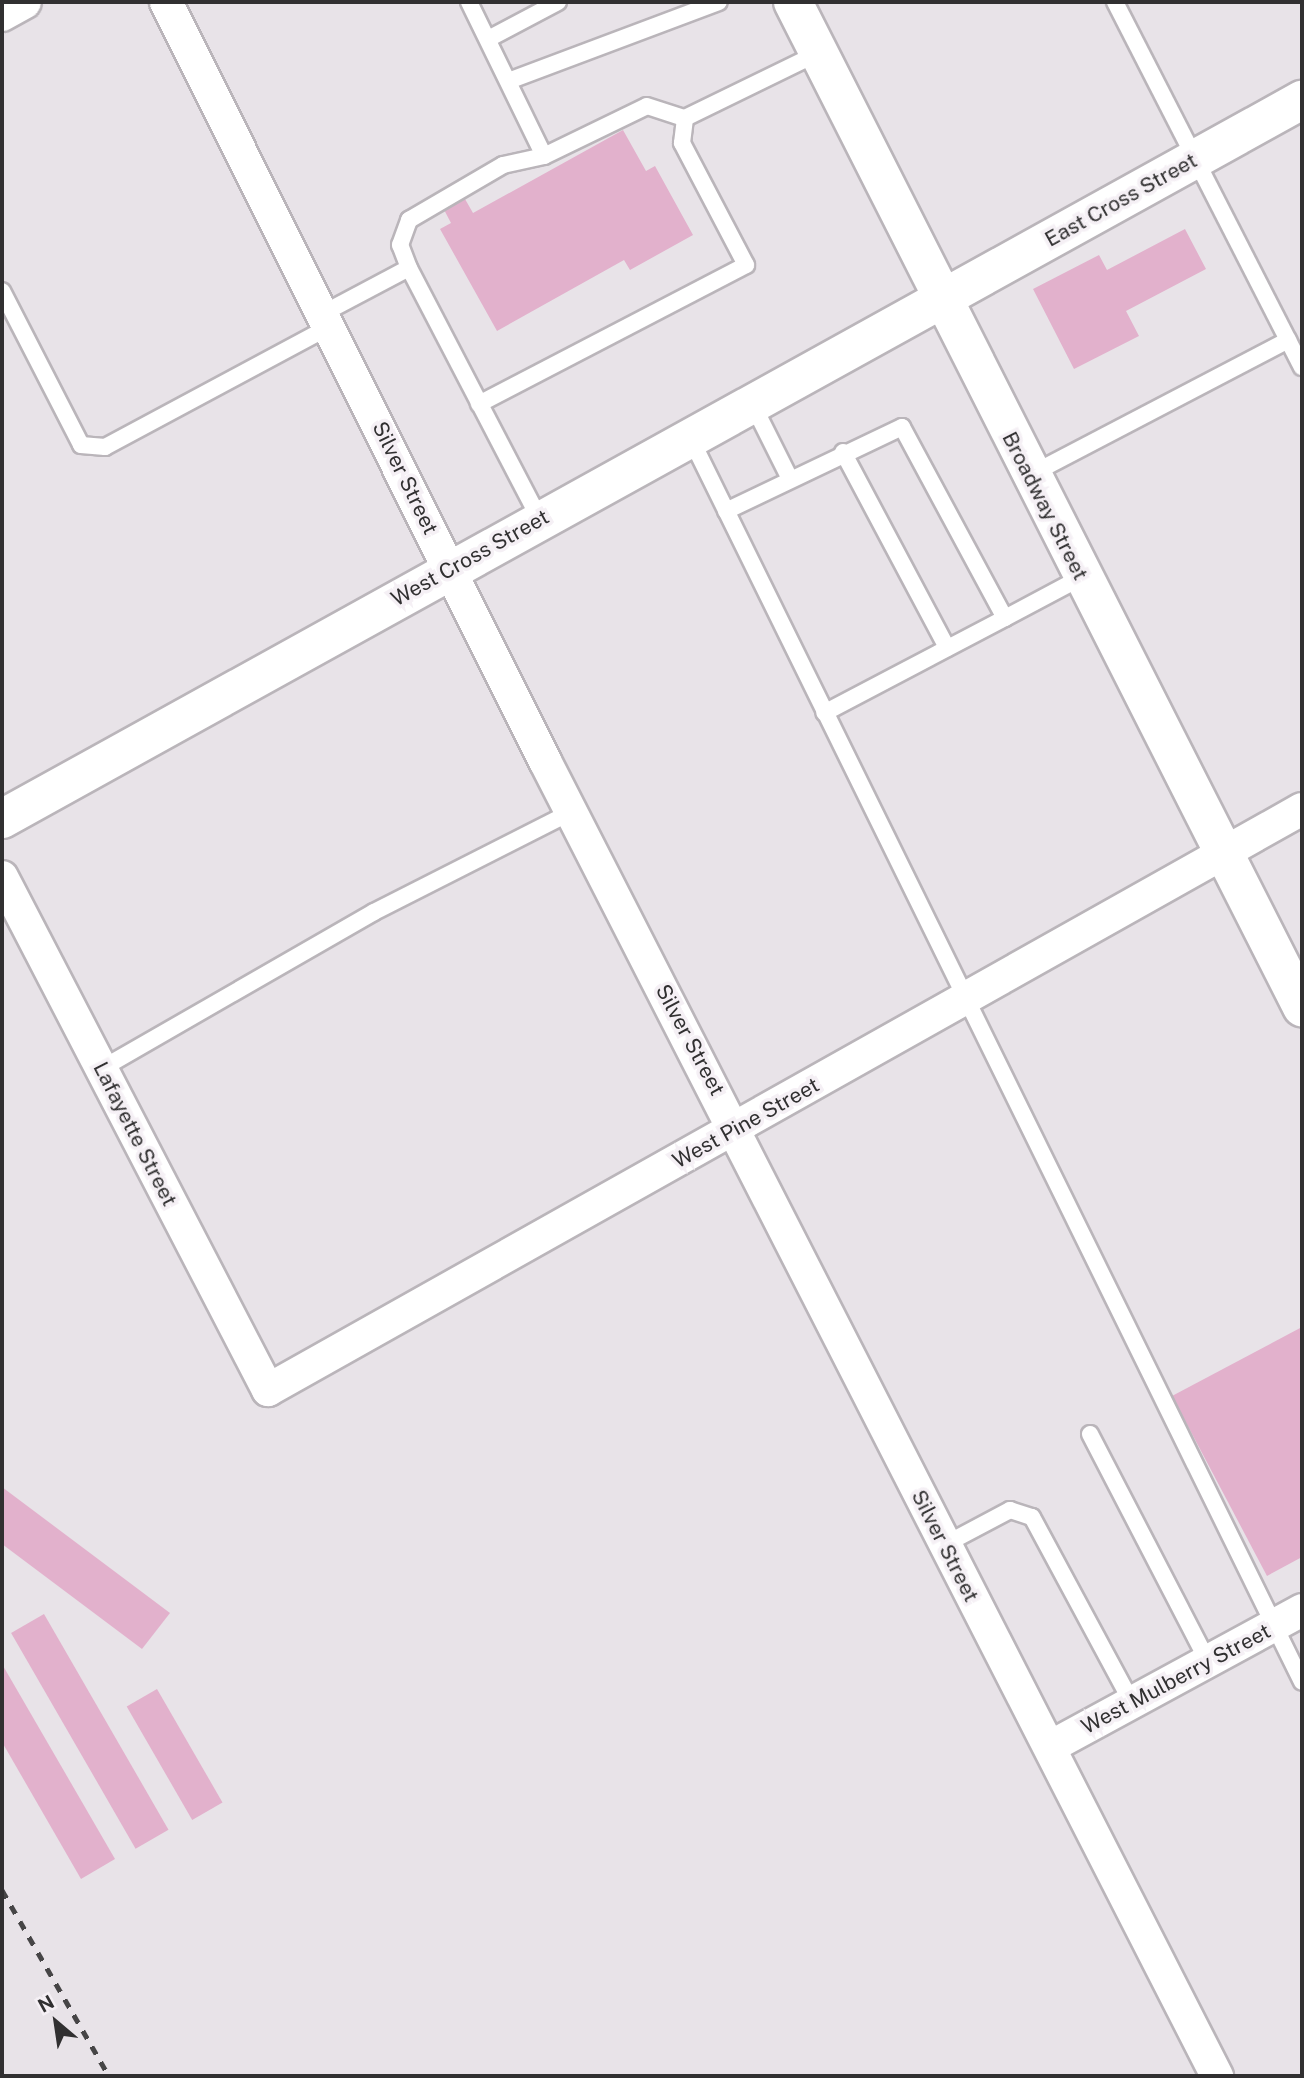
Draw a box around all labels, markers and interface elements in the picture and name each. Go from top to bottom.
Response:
street label: East Cross Street [1041,148,1201,252]
street label: Silver Street [367,418,443,538]
street label: Broadway Street [997,428,1093,584]
street label: West Cross Street [387,504,553,612]
street label: Silver Street [650,980,730,1100]
street label: Lafayette Street [88,1058,182,1210]
street label: West Pine Street [668,1072,824,1174]
street label: Silver Street [906,1486,984,1606]
street label: West Mulberry Street [1077,1618,1275,1740]
north arrow [21,1987,91,2057]
text: N [34,1990,58,2017]

